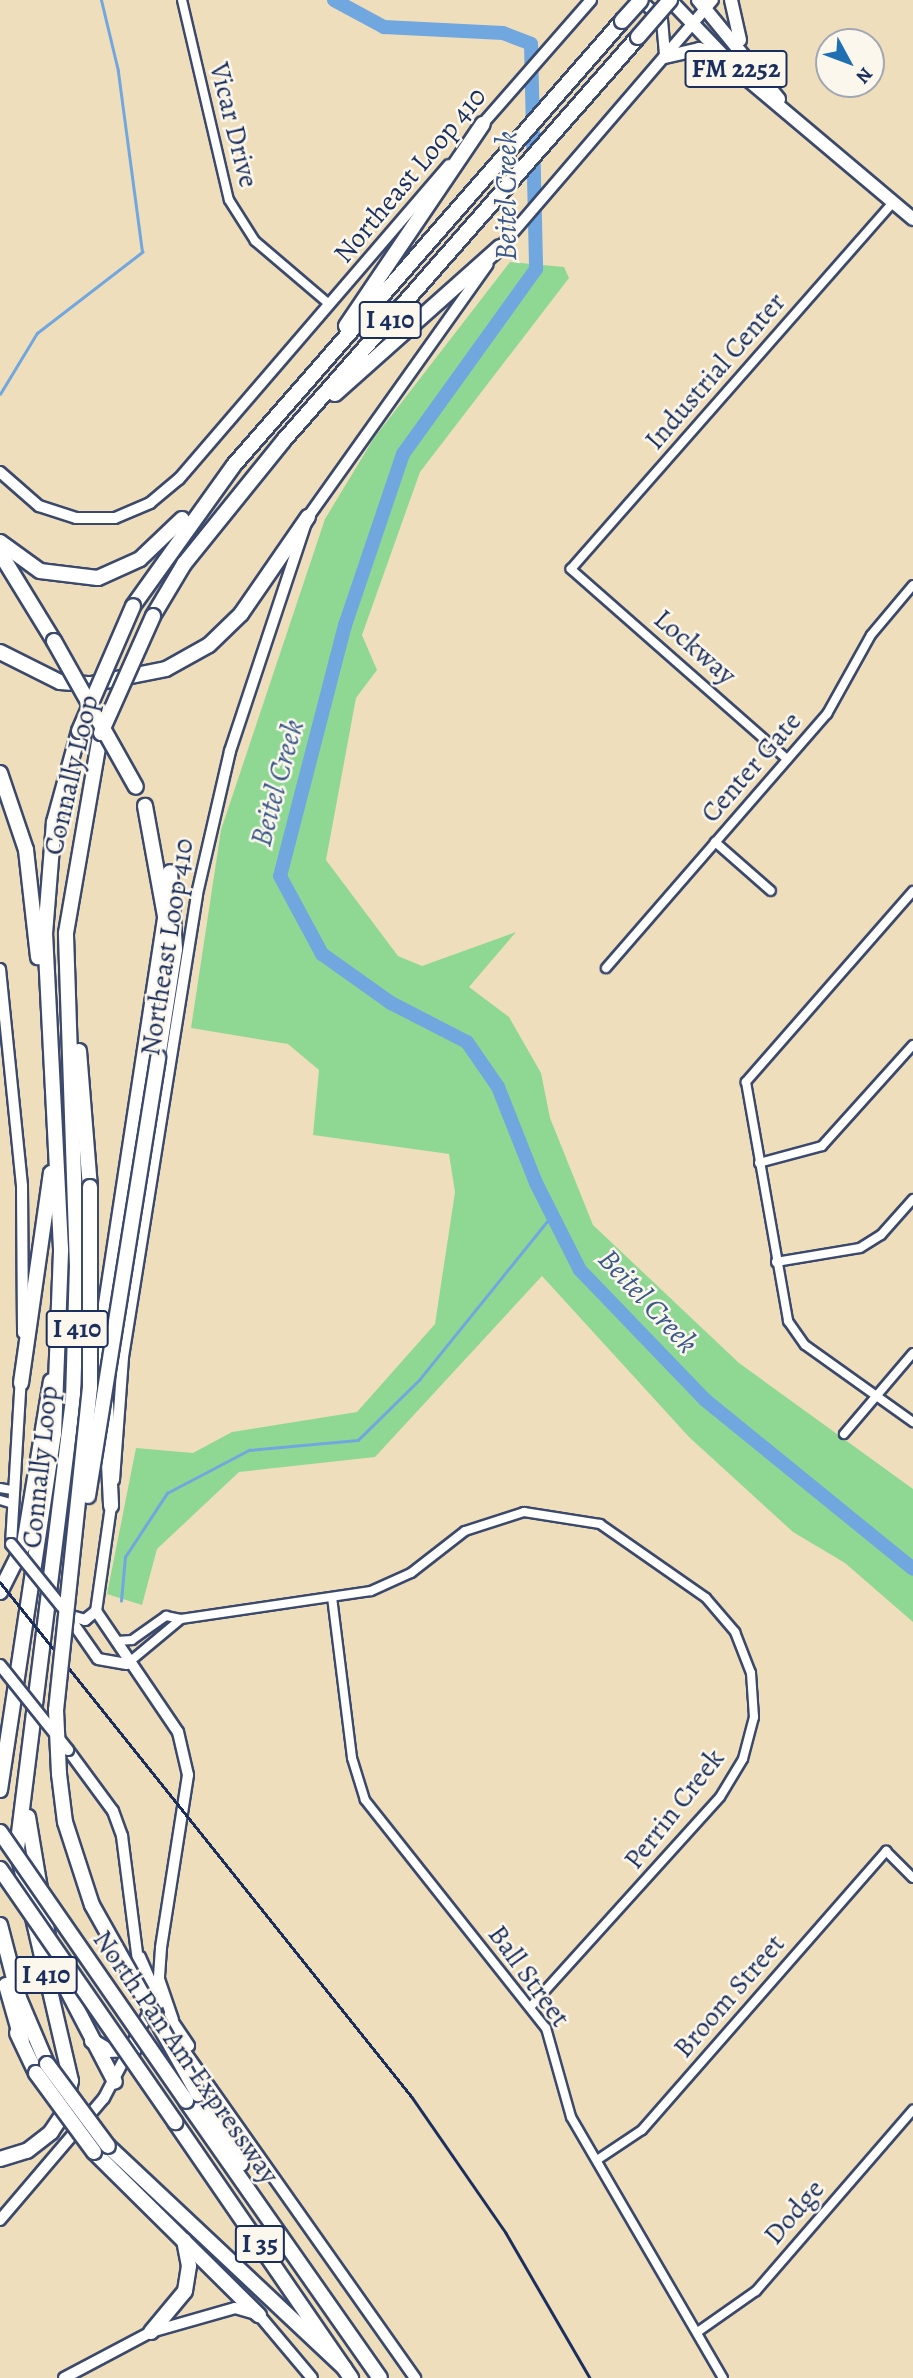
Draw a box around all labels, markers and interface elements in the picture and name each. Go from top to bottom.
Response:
north arrow [815,28,885,98]
road number: FM 2252 [684,46,788,92]
street label: Vicar Drive [202,59,266,191]
text: N [850,62,879,89]
street label: Northeast Loop 410 [327,80,493,270]
water label: Beitel Creek [488,131,524,261]
street label: Industrial Center [638,286,792,456]
road number: I 410 [358,298,422,342]
street label: Lockway [647,602,743,692]
street label: Connally Loop [36,692,106,858]
street label: Center Gate [694,705,808,829]
water label: Beitel Creek [243,716,311,850]
street label: Northeast Loop 410 [133,836,201,1058]
water label: Beitel Creek [591,1241,705,1361]
road number: I 410 [46,1306,108,1352]
street label: Connally Loop [15,1384,65,1550]
street label: Perrin Creek [617,1742,731,1876]
street label: Ball Street [481,1918,577,2034]
street label: North Pan Am Expressway [86,1924,286,2190]
street label: Broom Street [666,1927,792,2065]
road number: I 410 [14,1952,78,1998]
street label: Dodge [757,2173,831,2251]
road number: I 35 [234,2222,286,2266]

